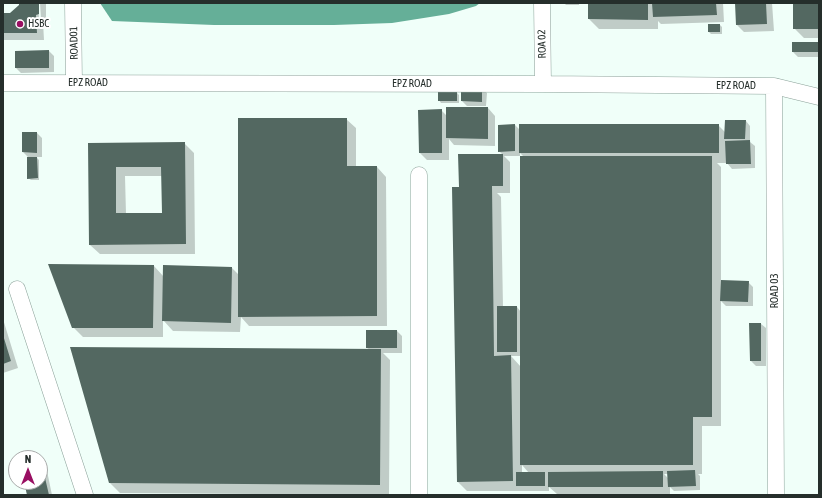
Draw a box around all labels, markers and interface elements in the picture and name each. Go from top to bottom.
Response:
place label: HSBC [28,17,49,31]
marker: HSBC [15,19,25,29]
street label: ROAD01 [67,26,81,60]
street label: ROA 02 [535,29,549,59]
street label: EPZ ROAD [68,76,108,90]
street label: EPZ ROAD [392,77,432,91]
street label: EPZ ROAD [716,79,756,93]
street label: ROAD 03 [768,273,782,309]
north arrow [8,450,48,490]
text: N [25,453,31,465]

